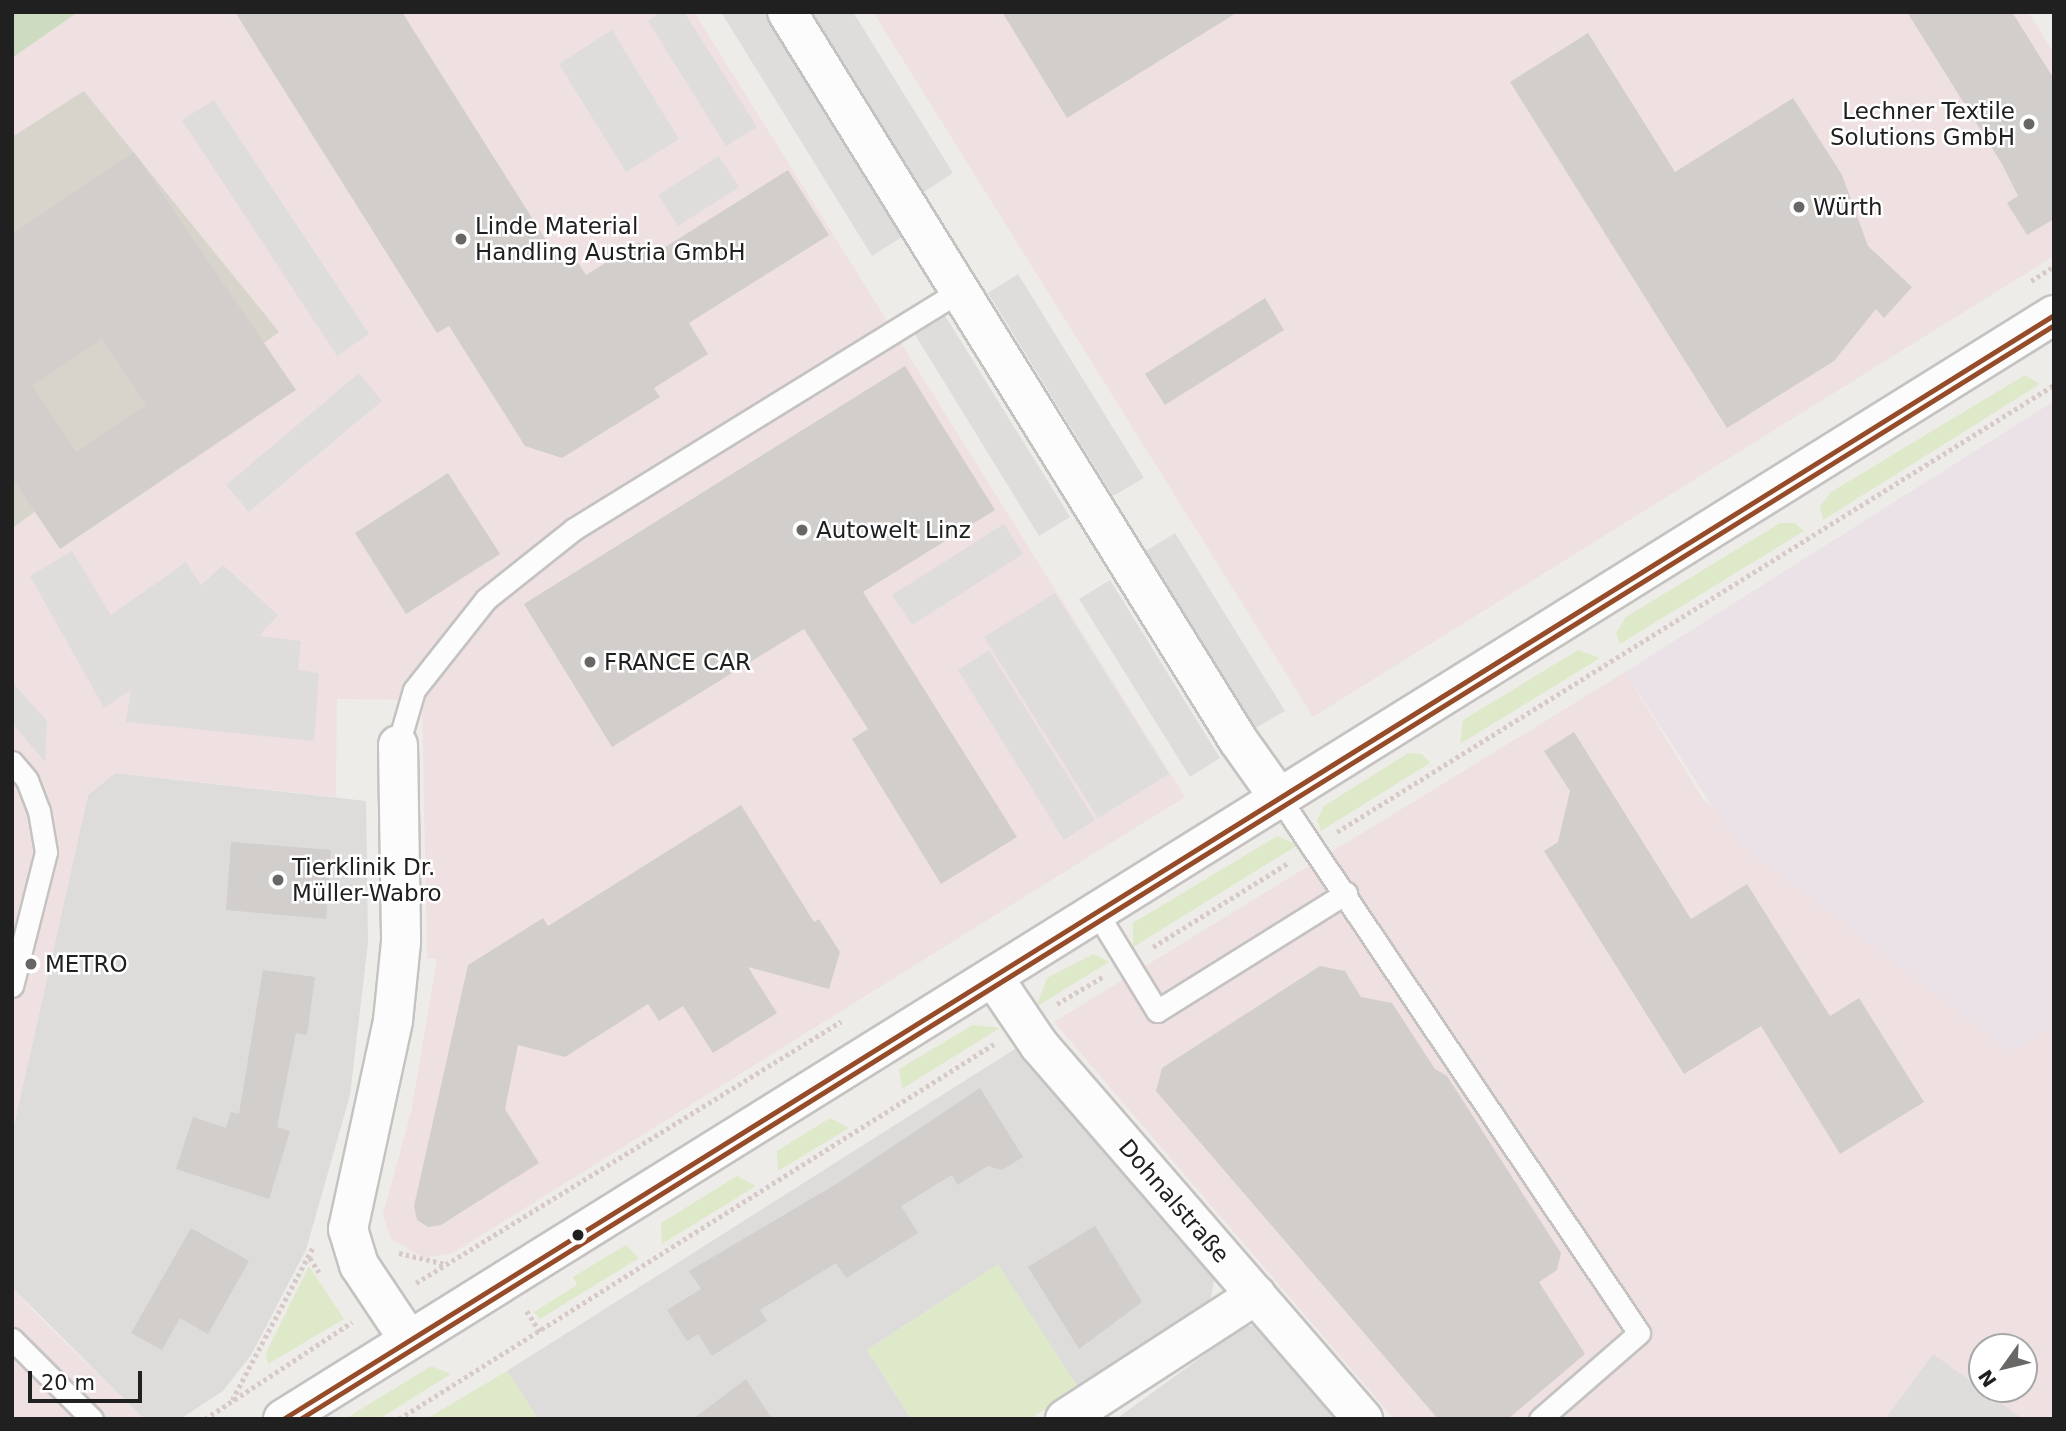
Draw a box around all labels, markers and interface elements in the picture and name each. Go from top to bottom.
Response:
place label: Lechner Textile Solutions GmbH [1830,97,2015,151]
marker: Lechner Textile Solutions GmbH [2021,116,2037,132]
place label: Würth [1813,193,1883,221]
marker: Würth [1791,199,1807,215]
place label: Linde Material Handling Austria GmbH [475,212,746,266]
marker: Linde Material Handling Austria GmbH [453,231,469,247]
place label: Autowelt Linz [816,516,971,544]
marker: Autowelt Linz [794,522,810,538]
place label: FRANCE CAR [604,648,751,676]
marker: FRANCE CAR [582,654,598,670]
place label: Tierklinik Dr. Müller-Wabro [292,853,442,907]
marker: Tierklinik Dr. Müller-Wabro [270,872,286,888]
place label: METRO [45,950,128,978]
marker: METRO [23,956,39,972]
street label: Dohnalstraße [1113,1134,1235,1268]
unlabelled marker [571,1228,585,1242]
north arrow [1968,1333,2038,1403]
scale bar [32,1358,145,1402]
text: N [1974,1366,2001,1391]
text: 20 m [41,1371,95,1395]

